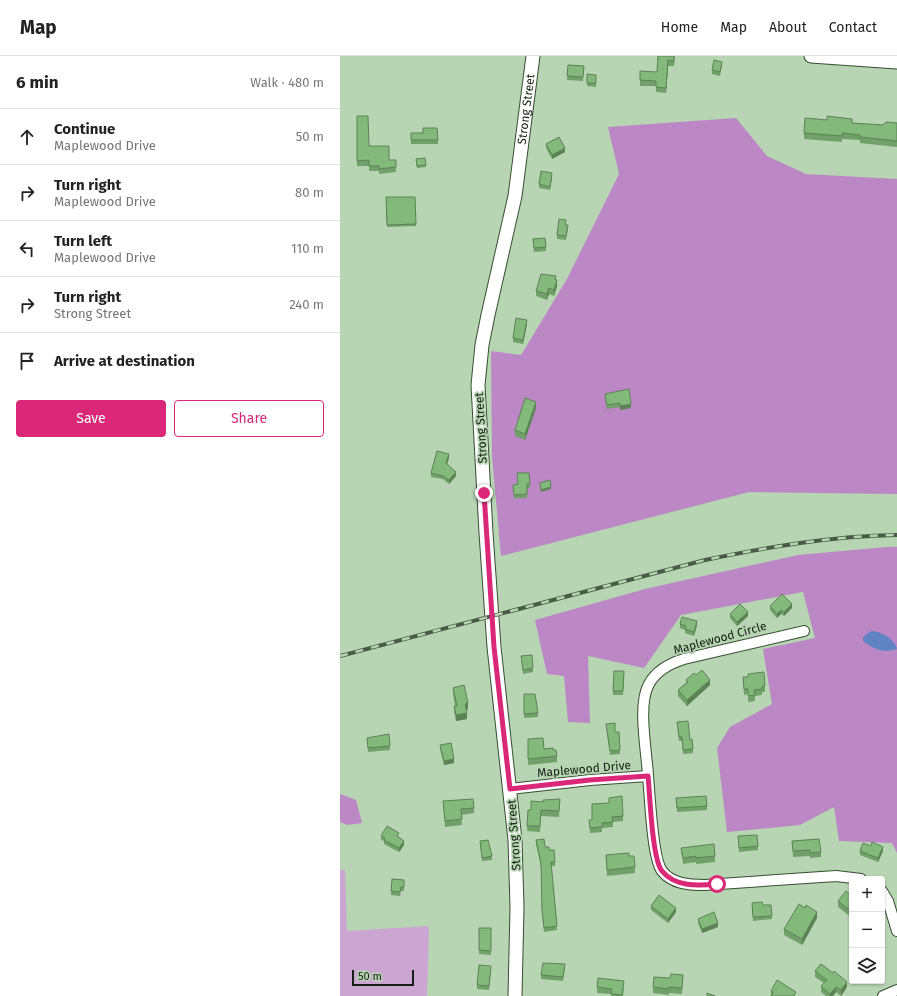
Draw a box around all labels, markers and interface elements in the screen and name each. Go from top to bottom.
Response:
text: Map [20,16,57,39]
text: Home [661,19,698,36]
text: Map [720,19,747,36]
text: About [769,19,807,36]
text: Contact [829,19,877,36]
text: 6 min [16,72,59,93]
street label: Strong Street [515,72,538,145]
text: Walk · 480 m [250,75,324,90]
text: Continue [54,120,115,138]
icon: ahead [16,126,38,148]
text: 50 m [296,129,324,144]
text: Maplewood Drive [54,138,156,153]
text: Turn right [54,176,121,194]
icon: right [16,182,38,204]
text: 80 m [295,185,324,200]
text: Maplewood Drive [54,194,156,209]
text: Turn left [54,232,112,250]
icon: left [16,238,38,260]
text: 110 m [291,241,324,256]
text: Maplewood Drive [54,250,156,265]
text: Turn right [54,288,121,306]
icon: right [16,294,38,316]
text: 240 m [289,297,324,312]
text: Strong Street [54,306,131,321]
icon: arrive [16,350,38,372]
text: Arrive at destination [54,352,195,370]
street label: Strong Street [472,391,490,464]
button: Save [16,400,166,437]
button: Share [174,400,324,437]
route end [475,484,493,502]
street label: Maplewood Circle [672,619,768,657]
street label: Maplewood Drive [537,758,631,780]
street label: Strong Street [504,798,523,871]
route start [708,875,726,893]
map controls [849,876,885,984]
button: + [849,876,885,912]
button: − [849,912,885,948]
button: layers [849,948,885,984]
scale bar [352,968,414,987]
text: 50 m [358,970,382,983]

